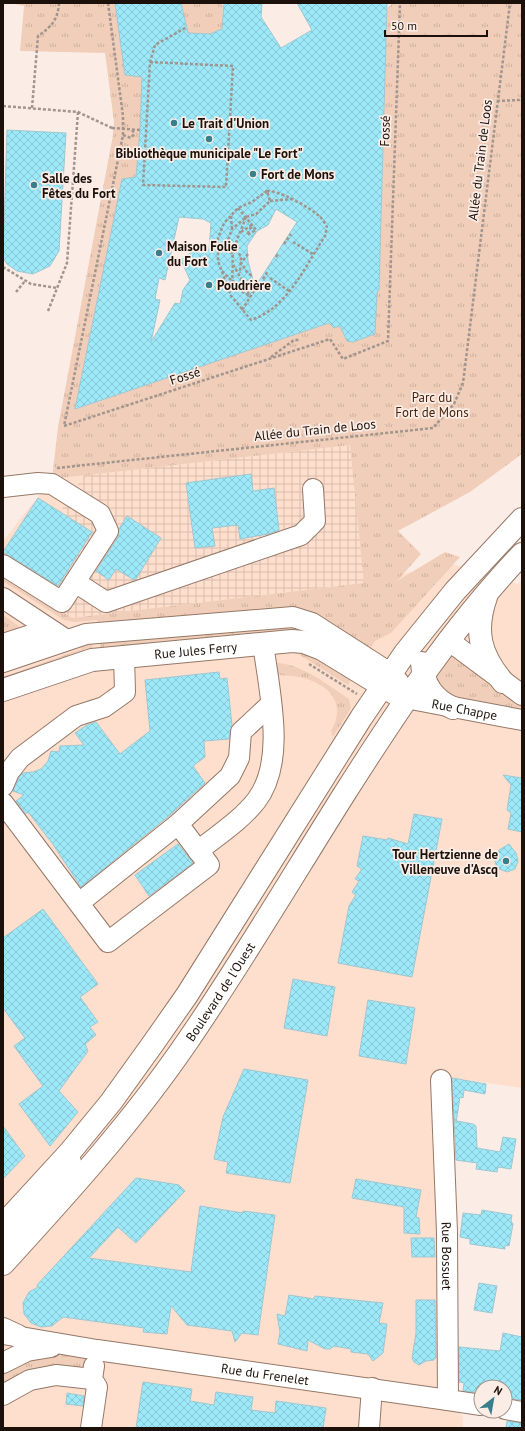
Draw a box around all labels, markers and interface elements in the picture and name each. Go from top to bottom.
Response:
scale bar [385,12,487,38]
text: 50 m [391,18,417,33]
street label: Allée du Train de Loos [464,98,496,222]
place label: Le Trait d'Union [182,115,269,132]
street label: Fossé [376,115,394,147]
marker: Le Trait d'Union [169,118,179,128]
marker: Bibliothèque municipale "Le Fort" [204,134,214,144]
place label: Bibliothèque municipale "Le Fort" [115,145,303,162]
place label: Fort de Mons [261,166,335,183]
marker: Fort de Mons [248,169,258,179]
place label: Salle des Fêtes du Fort [42,170,116,202]
marker: Salle des Fêtes du Fort [29,180,39,190]
place label: Maison Folie du Fort [167,238,238,270]
marker: Maison Folie du Fort [154,248,164,258]
place label: Poudrière [217,277,271,294]
marker: Poudrière [204,280,214,290]
street label: Fossé [168,363,202,389]
park label: Parc du Fort de Mons [395,389,469,421]
street label: Allée du Train de Loos [253,415,377,445]
street label: Rue Jules Ferry [153,638,238,663]
street label: Rue Chappe [430,695,499,724]
place label: Tour Hertzienne de Villeneuve d'Ascq [392,846,498,878]
marker: Tour Hertzienne de Villeneuve d'Ascq [501,856,511,866]
street label: Boulevard de l'Ouest [182,938,259,1044]
street label: Rue Bossuet [438,1221,456,1291]
street label: Rue du Frenelet [220,1359,311,1389]
north arrow [473,1379,513,1419]
text: N [491,1383,505,1398]

